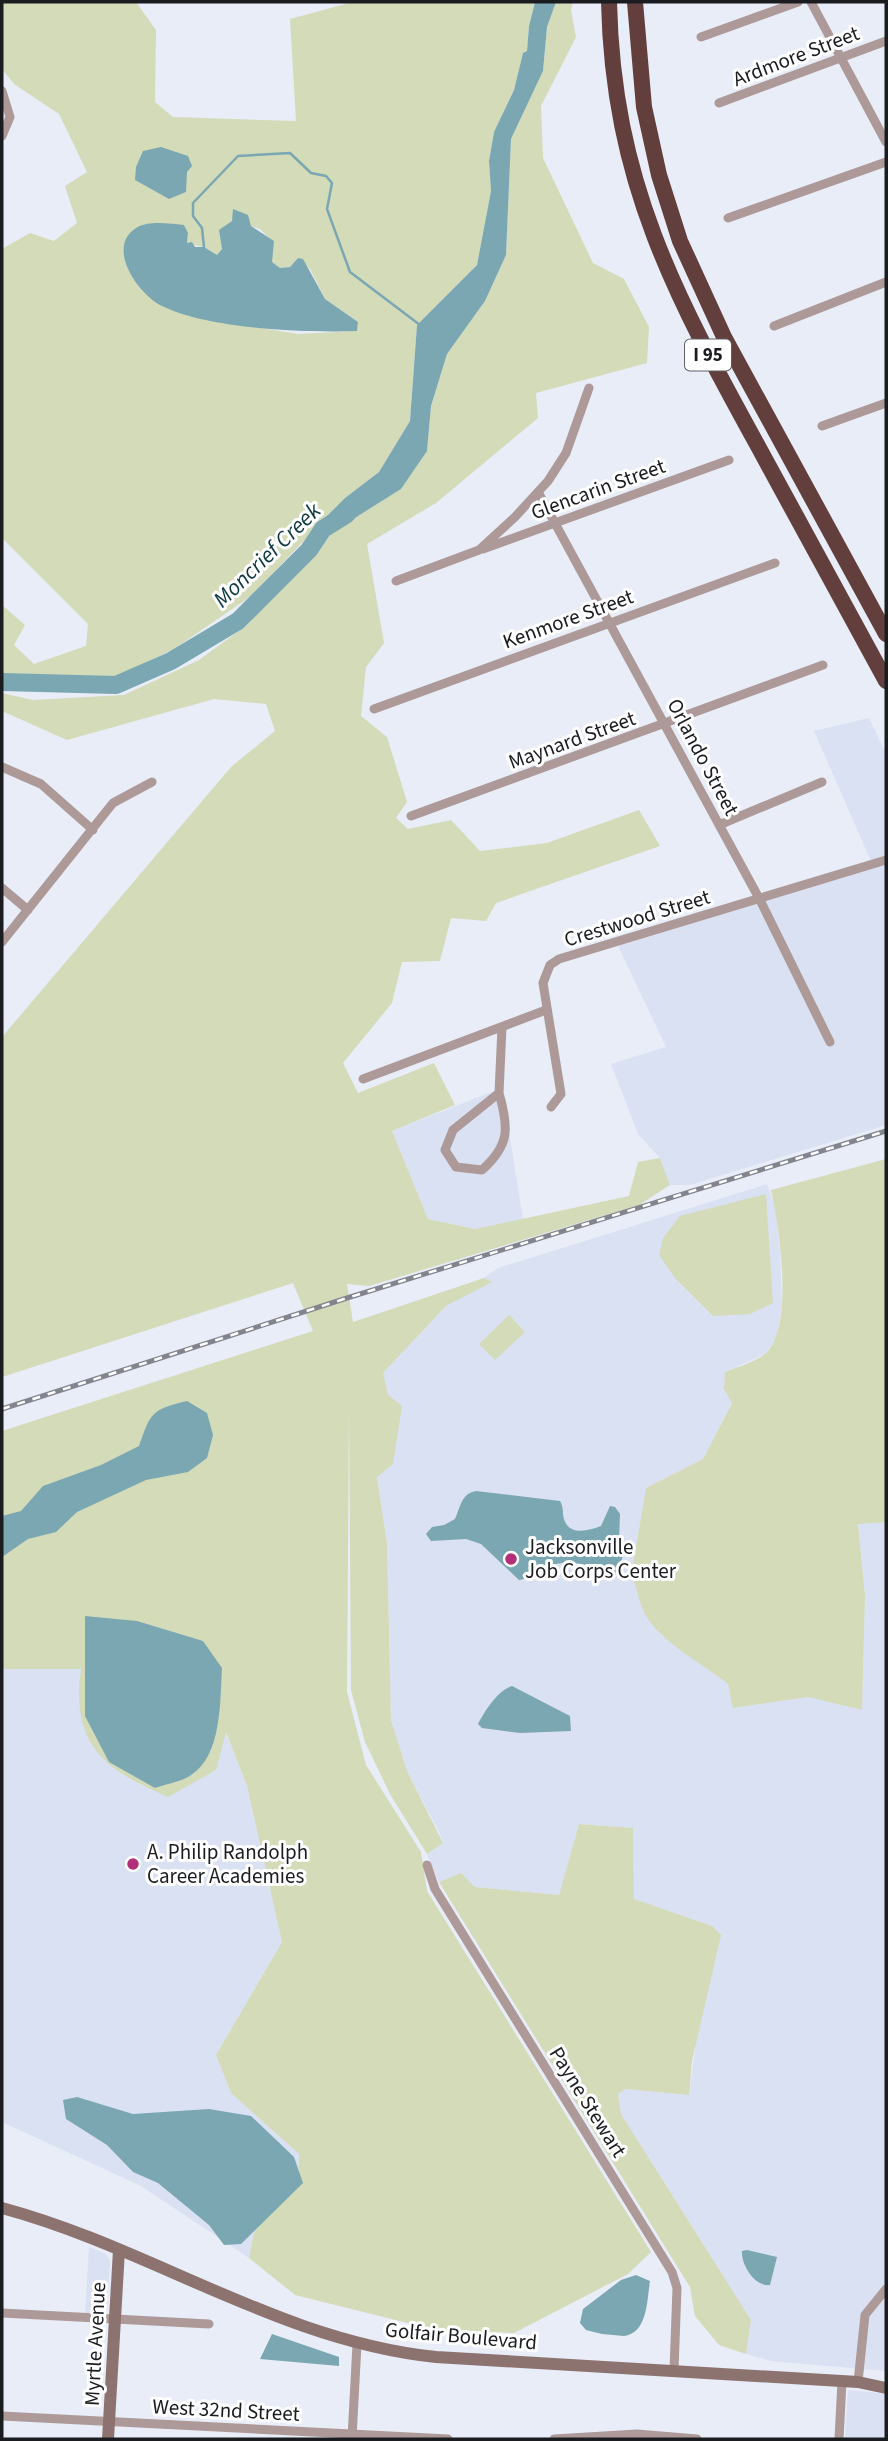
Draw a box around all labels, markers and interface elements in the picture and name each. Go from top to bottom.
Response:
street label: Ardmore Street [728,18,864,94]
road number: I 95 [685,340,731,370]
street label: Glencarin Street [527,451,669,527]
water label: Moncrief Creek [206,494,329,615]
street label: Kenmore Street [498,581,638,657]
street label: Orlando Street [660,693,746,821]
street label: Maynard Street [504,703,640,777]
street label: Crestwood Street [560,882,714,954]
place label: Jacksonville Job Corps Center [525,1532,677,1586]
marker: Jacksonville Job Corps Center [503,1551,519,1567]
place label: A. Philip Randolph Career Academies [147,1837,308,1891]
marker: A. Philip Randolph Career Academies [125,1856,141,1872]
street label: Payne Stewart [542,2041,634,2163]
street label: Myrtle Avenue [77,2281,113,2407]
street label: Golfair Boulevard [384,2314,538,2358]
street label: West 32nd Street [152,2391,300,2429]

